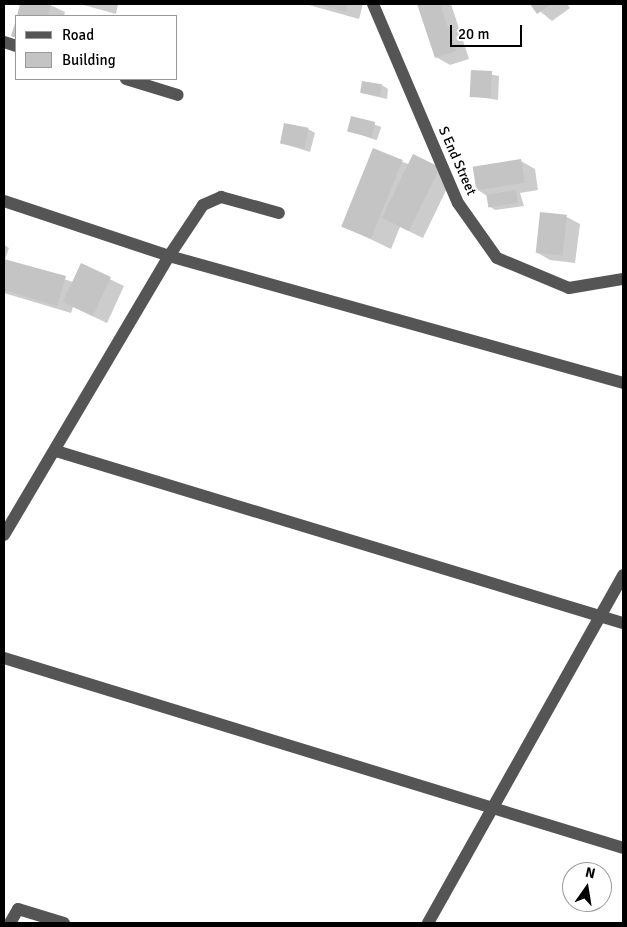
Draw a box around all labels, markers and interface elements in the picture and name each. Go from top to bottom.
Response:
legend [15,15,178,80]
scale bar [452,15,524,47]
text: 20 m [458,25,489,43]
text: Road [62,26,94,44]
text: Building [62,51,116,69]
street label: S End Street [434,124,480,198]
north arrow [562,862,612,912]
text: N [584,863,597,882]

